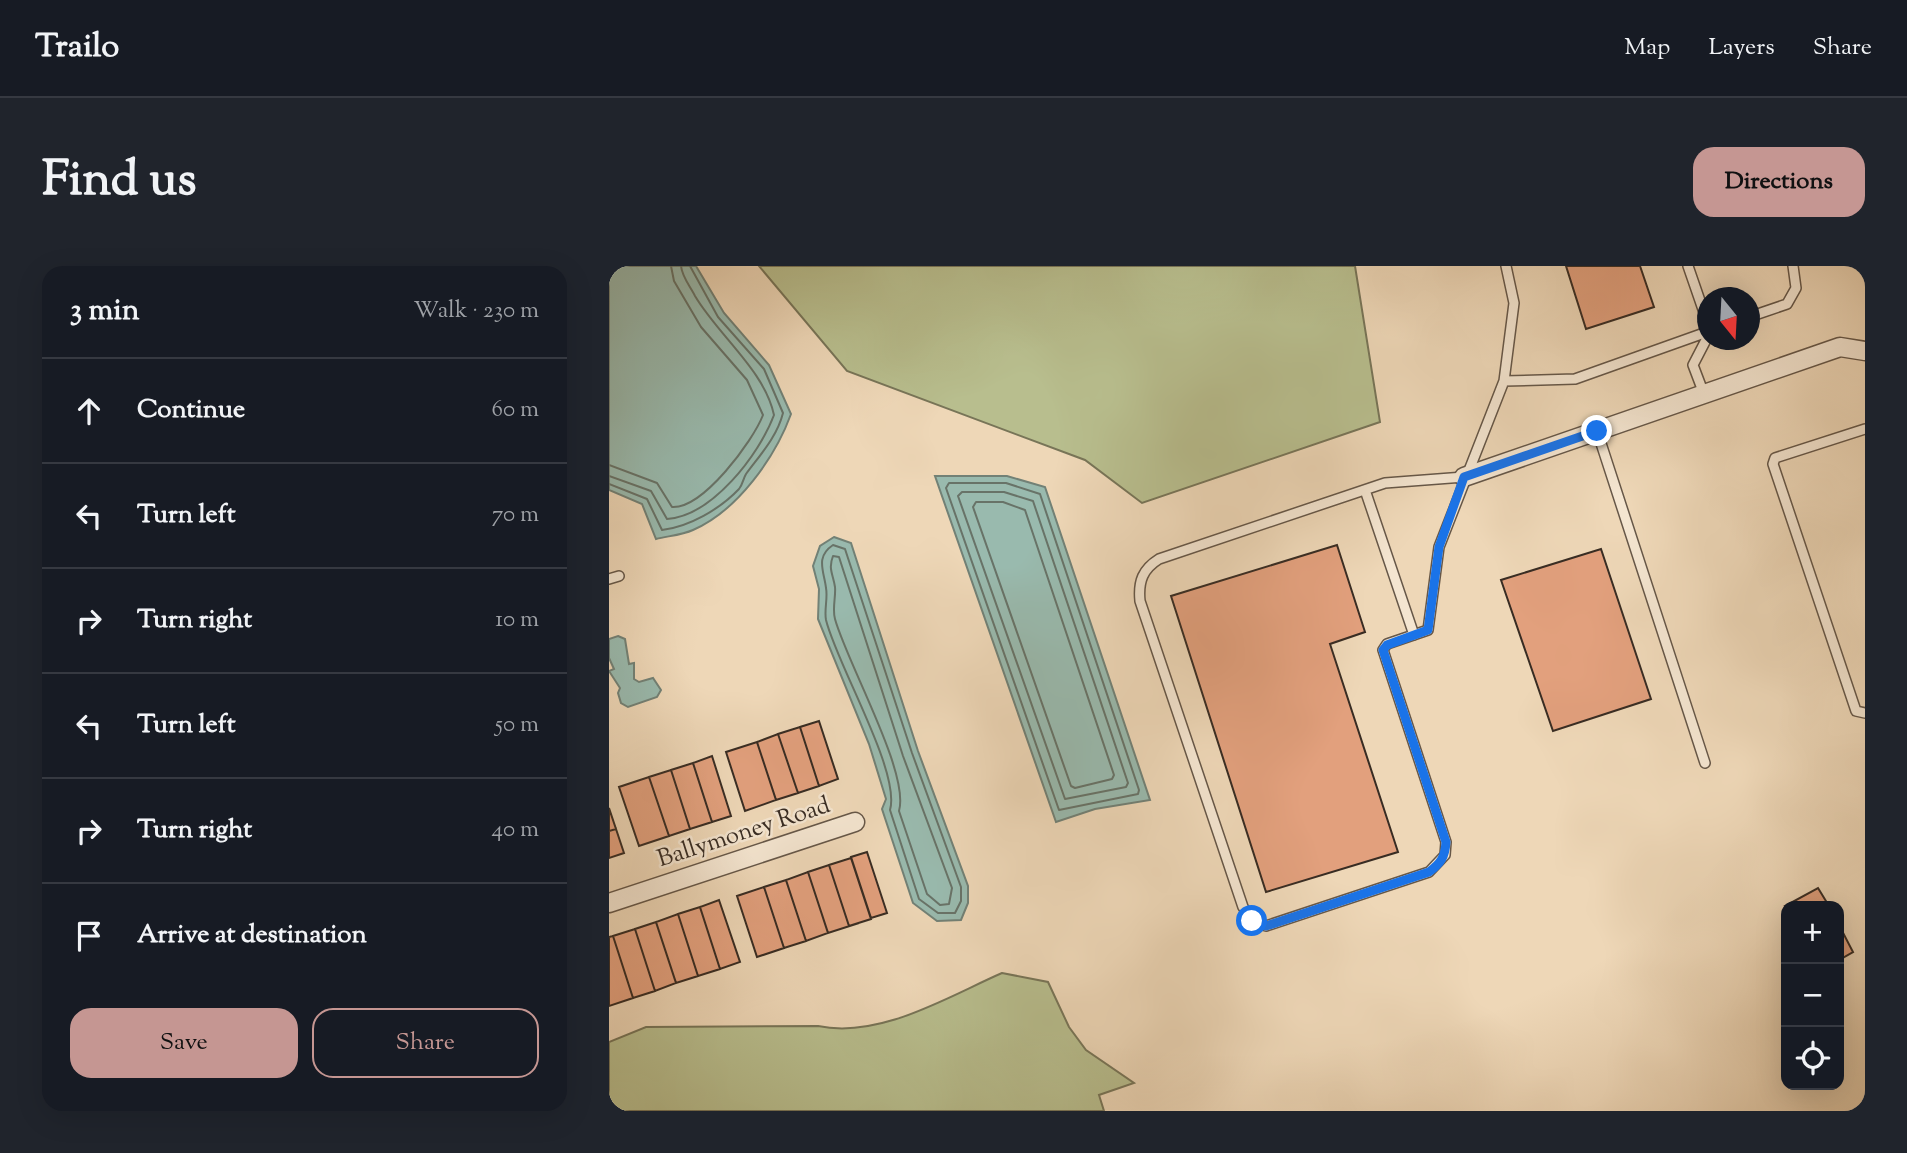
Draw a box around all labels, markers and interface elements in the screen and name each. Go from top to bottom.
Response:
text: Trailo [35,24,119,72]
text: Map [1624,31,1670,65]
text: Layers [1708,31,1775,65]
text: Share [1813,31,1872,65]
text: Find us [42,147,196,217]
button: Directions [1693,147,1865,217]
north arrow [1697,287,1760,350]
text: 3 min [70,290,140,333]
text: Walk · 230 m [413,295,539,328]
icon: ahead [70,392,108,430]
text: Continue [137,392,245,429]
text: 60 m [491,394,539,427]
route end [1581,415,1612,446]
icon: left [70,497,108,535]
text: Turn left [137,497,236,534]
text: 70 m [492,499,539,532]
icon: right [70,602,108,640]
text: Turn right [137,602,252,639]
text: 10 m [495,604,539,637]
icon: left [70,707,108,745]
text: Turn left [137,707,236,744]
text: 50 m [495,709,539,742]
street label: Ballymoney Road [653,789,835,877]
icon: right [70,812,108,850]
text: Turn right [137,812,252,849]
text: 40 m [492,814,539,847]
map controls [1781,901,1844,1090]
button: + [1781,901,1844,964]
route start [1236,905,1267,936]
icon: arrive [70,917,108,955]
text: Arrive at destination [137,917,367,954]
button: − [1781,964,1844,1027]
button: Save [70,1008,298,1078]
button: Share [312,1008,539,1078]
button: locate [1781,1027,1844,1090]

